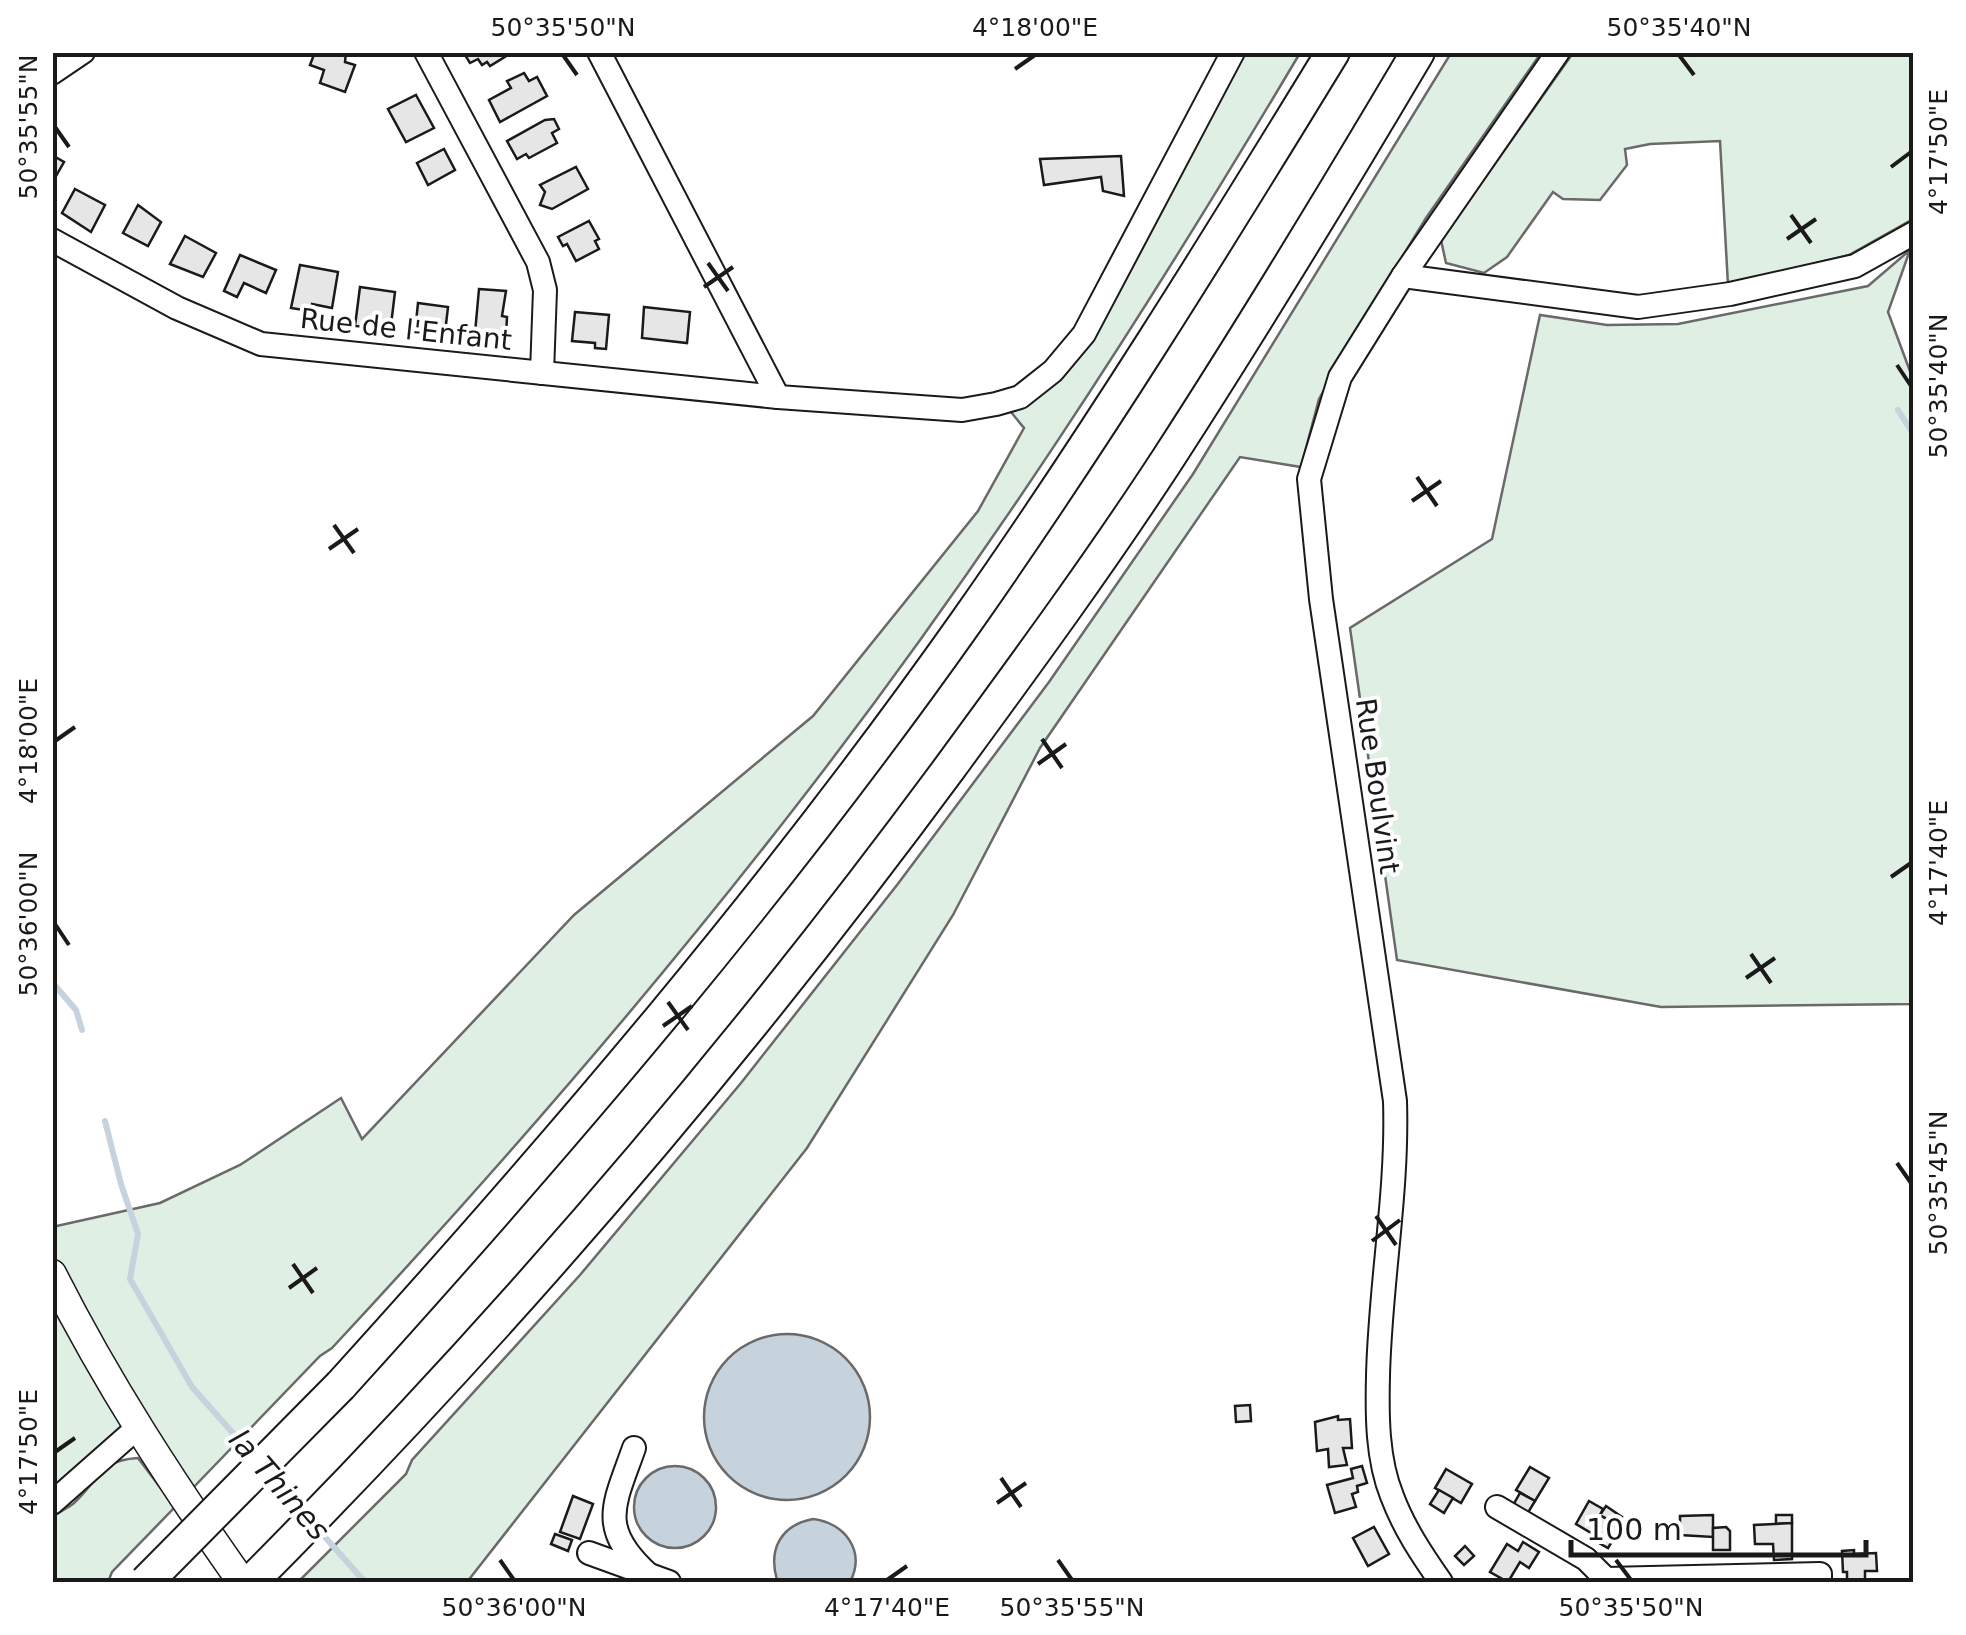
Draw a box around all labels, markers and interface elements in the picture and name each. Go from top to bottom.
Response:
text: 50°35'50"N [490,13,636,42]
text: 4°18'00"E [972,13,1098,42]
text: 50°35'40"N [1606,13,1752,42]
text: 50°35'55"N [14,54,43,200]
text: 4°17'50"E [1924,89,1953,215]
street label: Rue de l'Enfant [298,302,513,357]
text: 50°35'40"N [1924,313,1953,459]
text: 4°18'00"E [14,678,43,804]
street label: Rue Boulvint [1349,696,1406,876]
text: 4°17'40"E [1924,800,1953,926]
text: 50°36'00"N [14,851,43,997]
text: 50°35'45"N [1924,1110,1953,1256]
text: 4°17'50"E [14,1389,43,1515]
water label: la Thines [222,1422,337,1547]
scale bar [1571,1495,1866,1557]
text: 100 m [1586,1512,1682,1547]
text: 50°36'00"N [441,1593,587,1622]
text: 4°17'40"E [824,1593,950,1622]
text: 50°35'55"N [999,1593,1145,1622]
text: 50°35'50"N [1558,1593,1704,1622]

